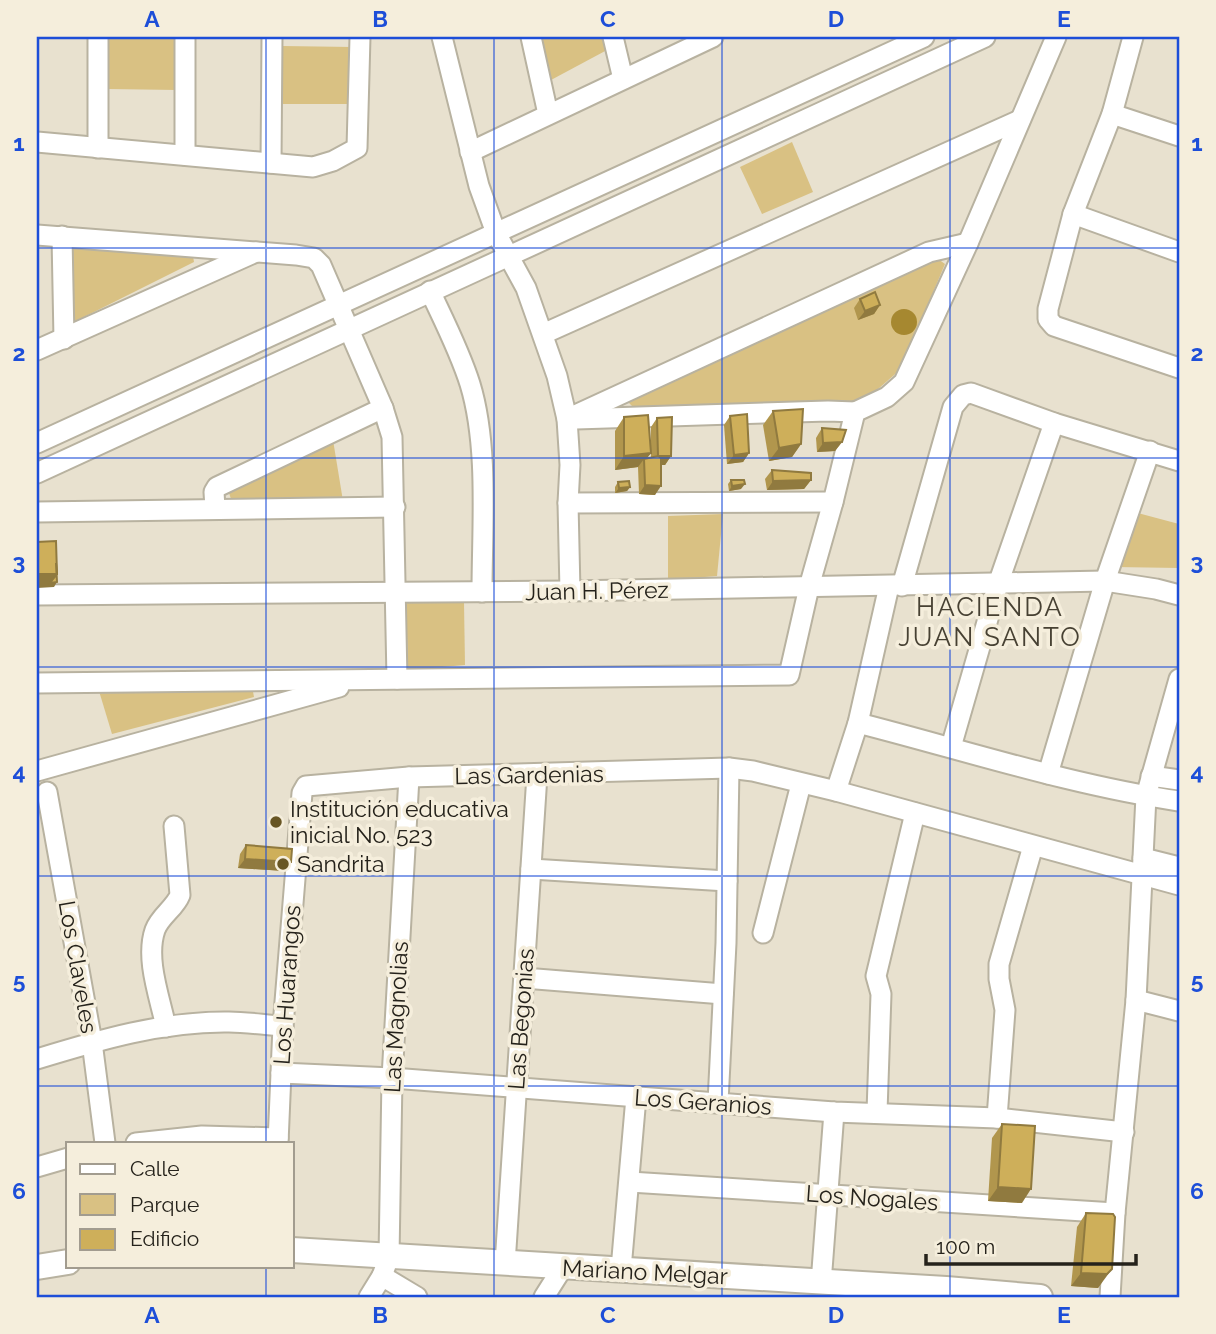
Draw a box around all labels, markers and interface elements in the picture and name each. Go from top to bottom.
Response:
text: A [144,5,160,32]
text: B [372,5,388,32]
text: C [600,5,616,32]
text: D [828,5,844,32]
text: E [1057,5,1071,32]
text: 1 [13,129,25,156]
text: 1 [1191,129,1203,156]
text: 2 [13,339,25,366]
text: 2 [1191,339,1203,366]
text: 3 [13,548,25,575]
text: 3 [1191,548,1203,575]
street label: Juan H. Pérez [525,576,669,605]
district label: HACIENDA JUAN SANTO [898,592,1082,652]
text: 4 [12,758,26,785]
text: 4 [1190,758,1204,785]
street label: Las Gardenias [454,760,604,789]
place label: Institución educativa inicial No. 523 [290,795,509,848]
marker: Institución educativa inicial No. 523 [268,814,284,830]
place label: Sandrita [297,850,385,877]
marker: Sandrita [275,856,291,872]
street label: Los Claveles [54,898,103,1035]
street label: Los Huarangos [267,904,306,1066]
street label: Las Magnolias [378,941,413,1093]
street label: Las Begonias [502,947,539,1091]
text: 5 [13,967,26,994]
text: 5 [1191,967,1204,994]
street label: Los Geranios [633,1083,773,1120]
legend [66,1142,294,1268]
text: Calle [130,1156,180,1181]
text: 6 [12,1177,26,1204]
text: 6 [1190,1177,1204,1204]
street label: Los Nogales [805,1179,939,1216]
text: Parque [130,1192,199,1217]
scale bar [926,1222,1136,1266]
text: Edificio [130,1226,199,1251]
text: 100 m [936,1234,995,1259]
street label: Mariano Melgar [562,1254,728,1289]
text: A [144,1301,160,1328]
text: B [372,1301,388,1328]
text: C [600,1301,616,1328]
text: D [828,1301,844,1328]
text: E [1057,1301,1071,1328]

